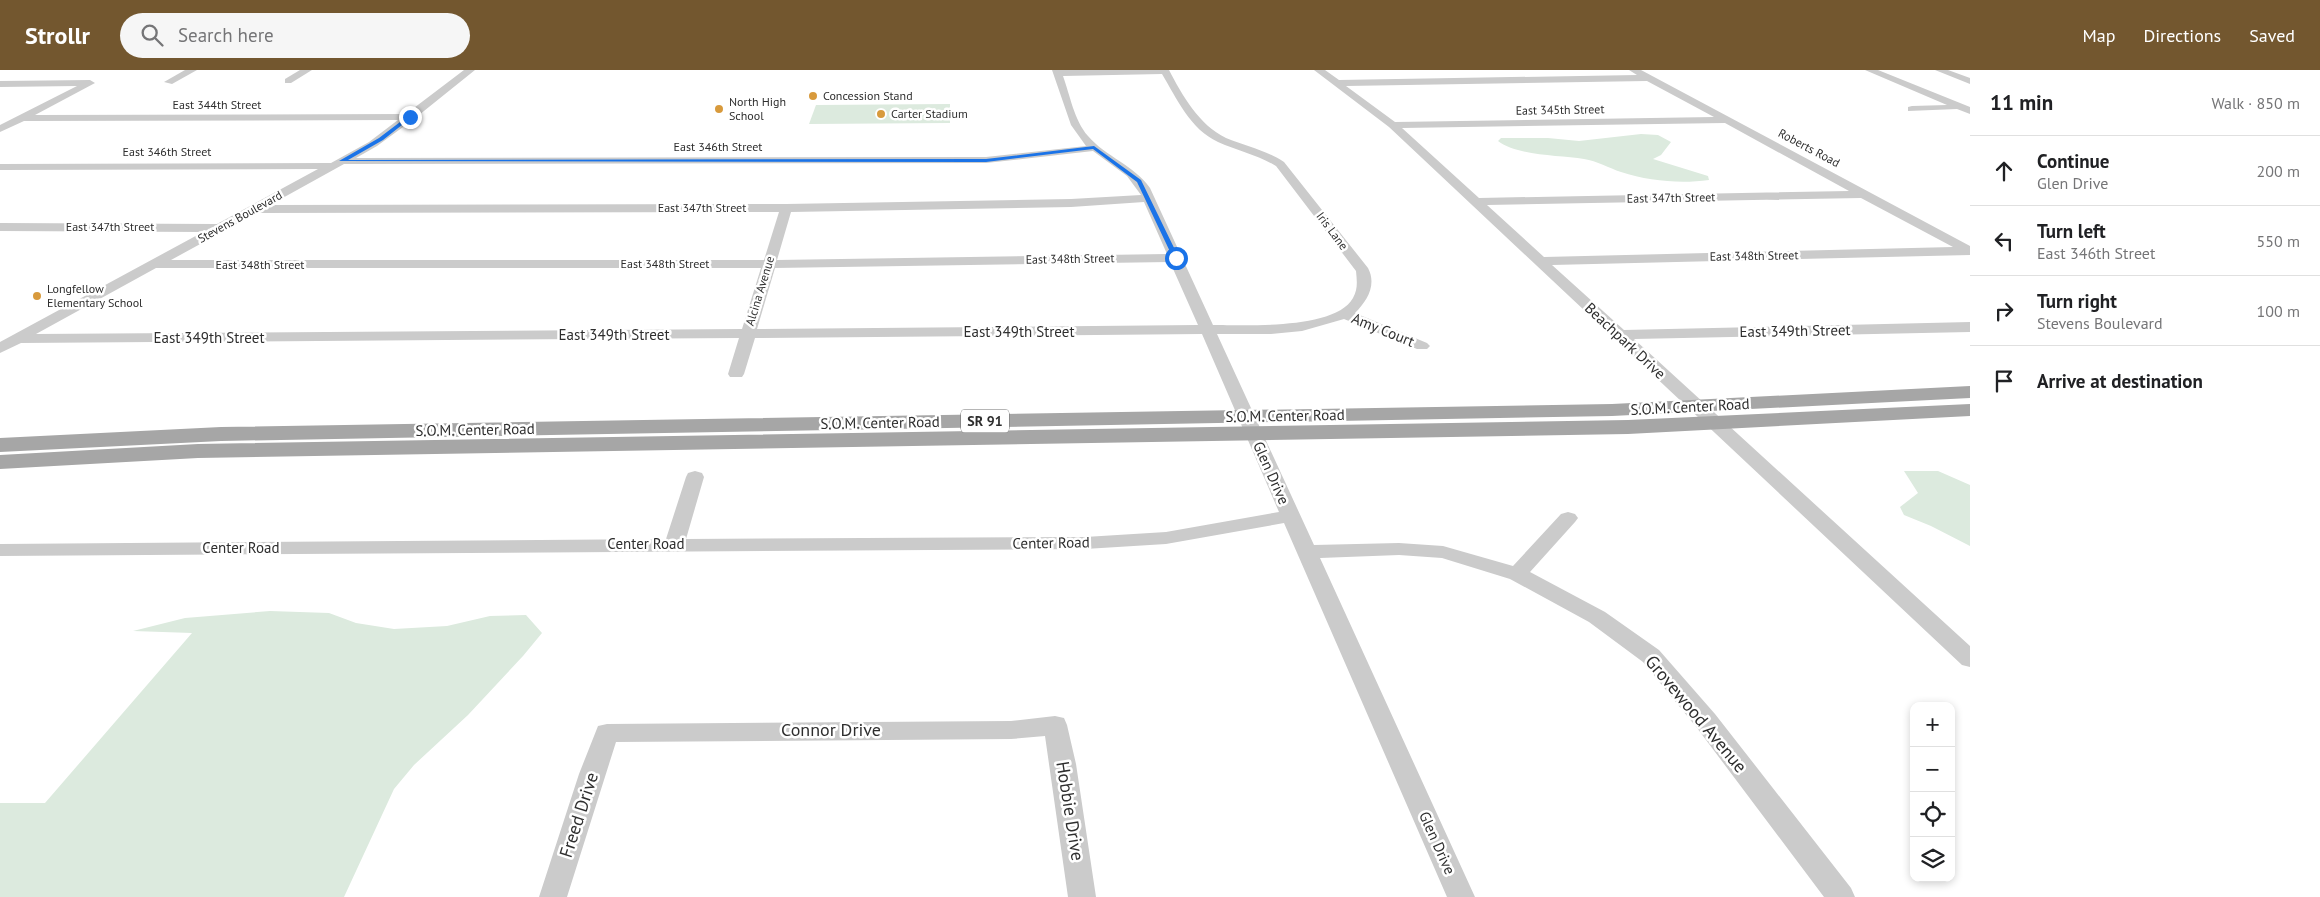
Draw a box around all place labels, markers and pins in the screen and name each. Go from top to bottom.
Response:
place label: Concession Stand [823,88,913,103]
marker: Concession Stand [807,90,819,102]
place label: North High School [729,94,786,123]
marker: North High School [713,103,725,115]
place label: Carter Stadium [891,106,968,121]
marker: Carter Stadium [875,108,887,120]
place label: Longfellow Elementary School [47,281,143,310]
marker: Longfellow Elementary School [31,290,43,302]

